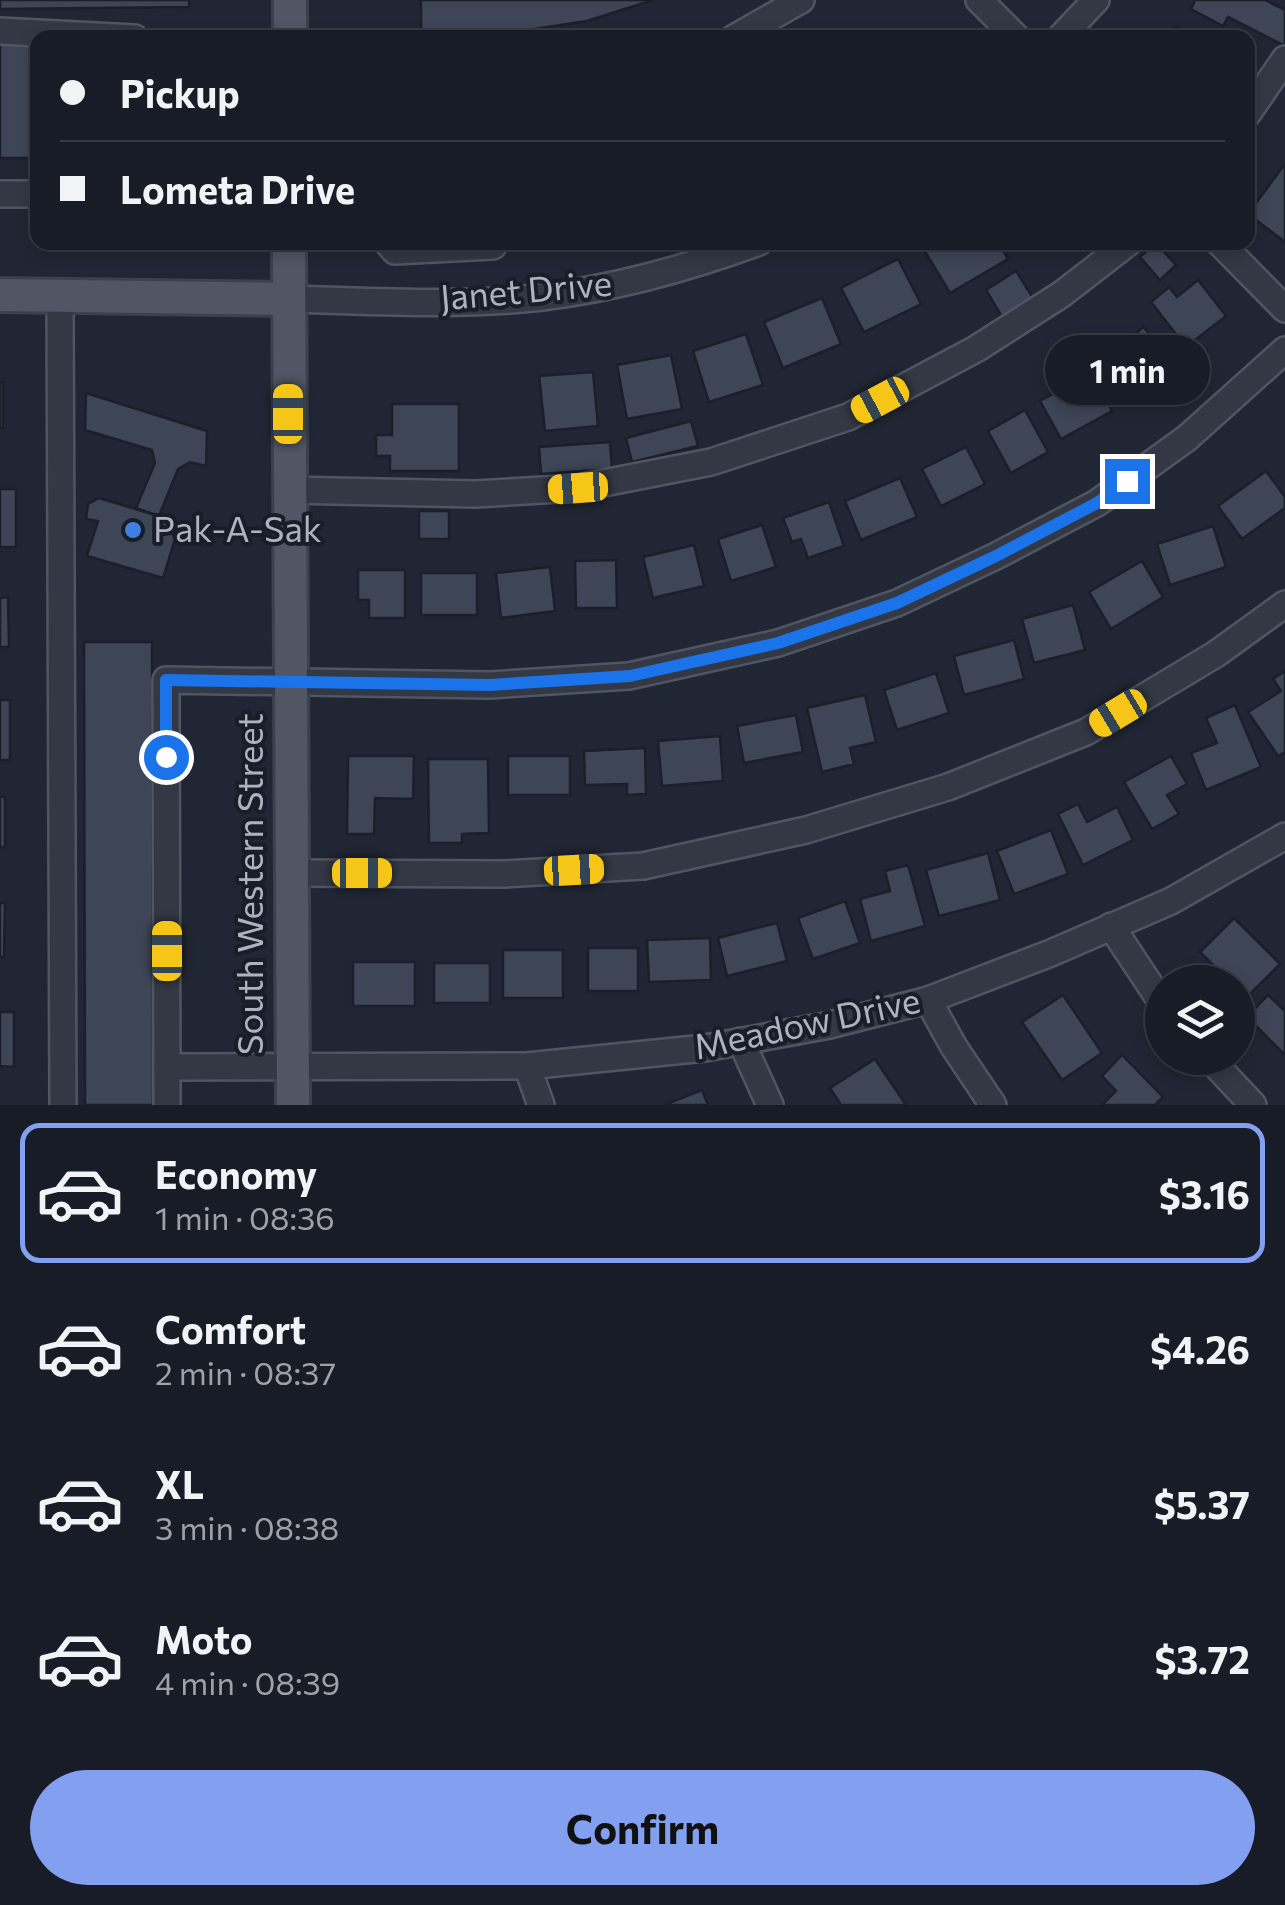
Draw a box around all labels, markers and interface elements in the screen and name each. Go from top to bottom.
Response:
text: Pickup [120,69,240,116]
text: Lometa Drive [120,165,355,212]
street label: Janet Drive [438,260,614,317]
callout: 1 min [1044,336,1210,406]
text: 1 min [1090,350,1165,390]
car [846,373,914,427]
car [273,384,303,444]
route end [1105,459,1150,504]
car [547,471,609,505]
place label: Pak-A-Sak [153,506,322,549]
marker: Pak-A-Sak [122,519,144,541]
car [1085,685,1151,741]
street label: South Western Street [227,713,270,1055]
route start [144,735,189,780]
car [543,853,605,887]
car [332,858,392,888]
car [152,921,182,981]
map controls [1145,965,1255,1075]
button: layers [1145,965,1255,1075]
street label: Meadow Drive [690,977,923,1066]
icon: car [35,1148,125,1238]
text: Economy [155,1150,317,1197]
text: $3.16 [1159,1170,1250,1217]
text: 1 min · 08:36 [155,1197,335,1237]
icon: car [35,1303,125,1393]
text: Comfort [155,1305,306,1352]
text: $4.26 [1150,1325,1250,1372]
text: 2 min · 08:37 [155,1352,336,1392]
icon: car [35,1458,125,1548]
text: XL [155,1460,204,1507]
text: $5.37 [1154,1480,1250,1527]
text: 3 min · 08:38 [155,1507,339,1547]
icon: car [35,1613,125,1703]
text: Moto [155,1615,253,1662]
text: $3.72 [1154,1635,1250,1682]
text: 4 min · 08:39 [155,1662,340,1702]
button: Confirm [30,1770,1255,1885]

